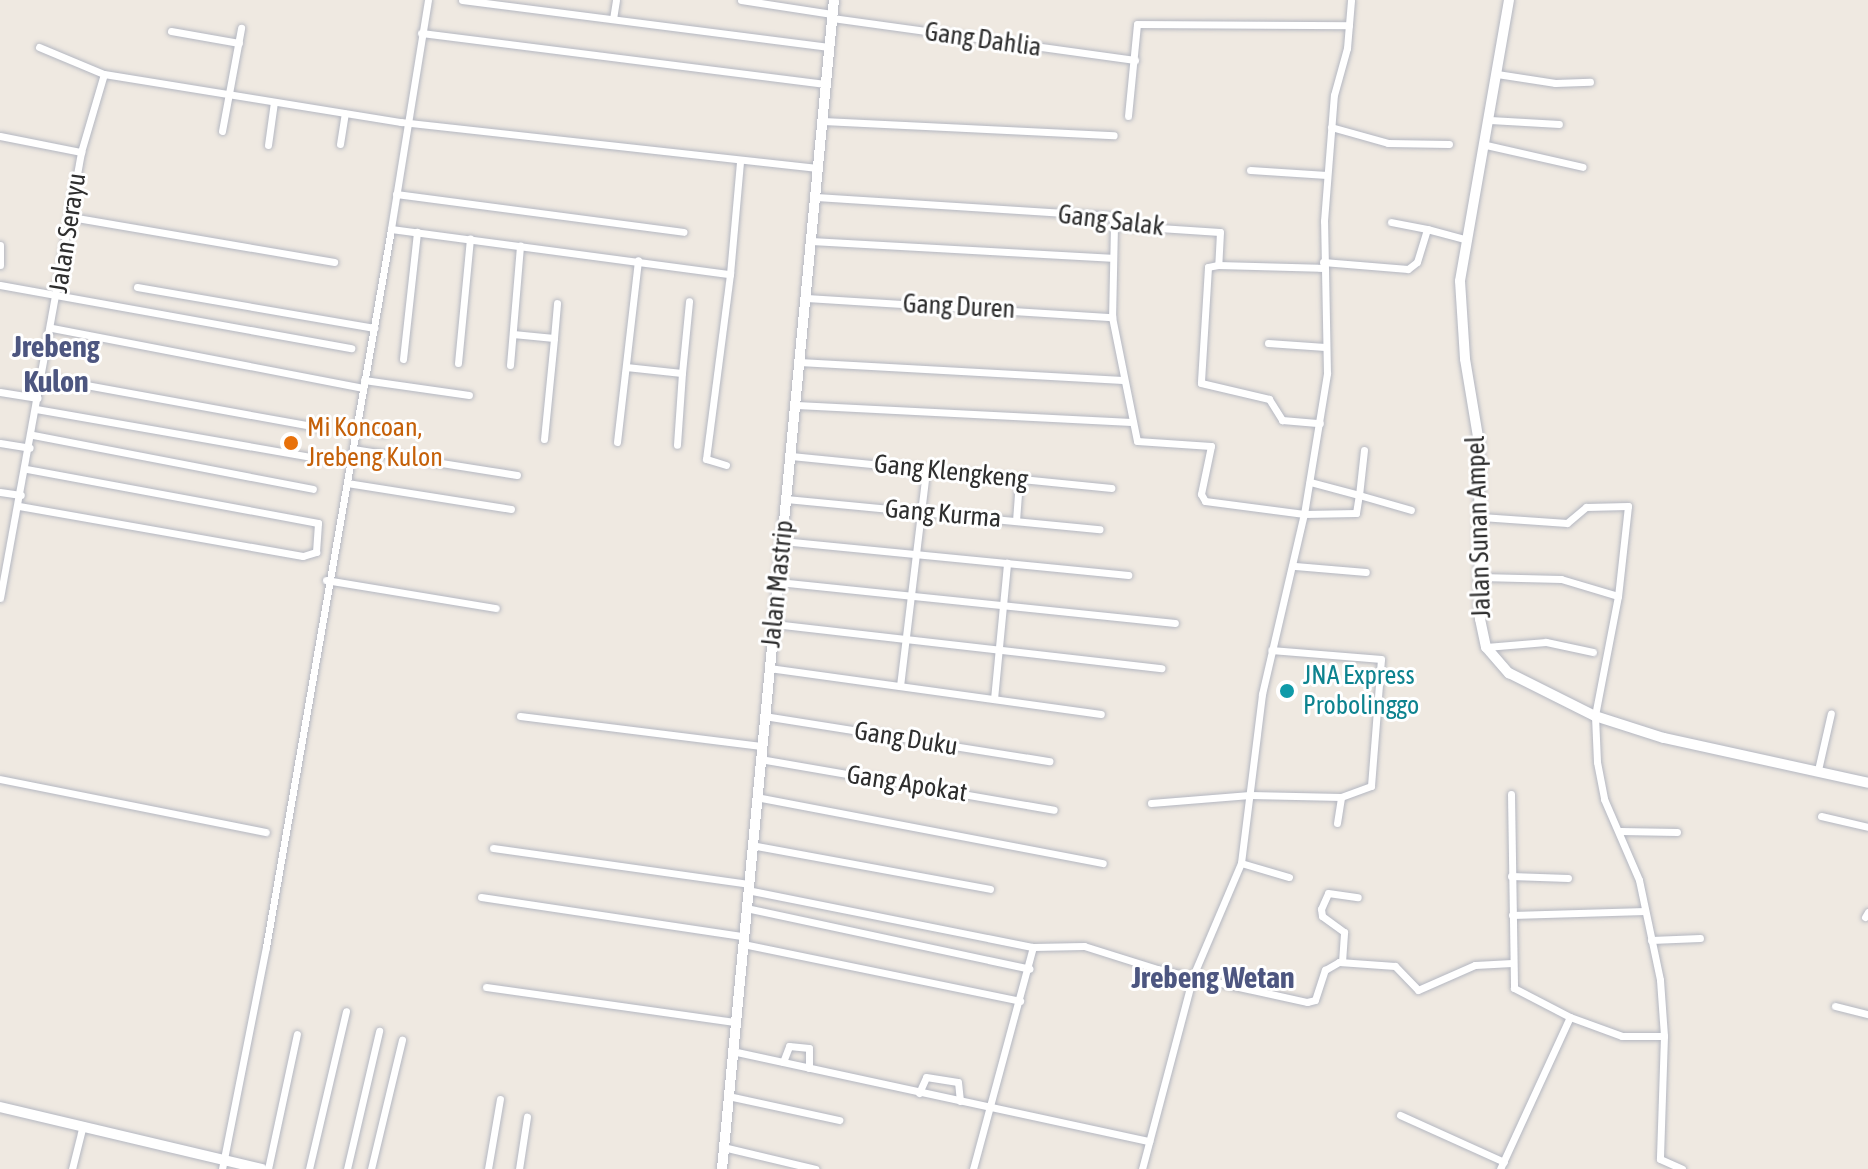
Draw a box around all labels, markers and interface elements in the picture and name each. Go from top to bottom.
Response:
street label: Gang Dahlia [923,16,1043,64]
street label: Jalan Serayu [43,171,93,295]
street label: Gang Salak [1056,199,1166,243]
street label: Gang Duren [902,288,1016,326]
district label: Jrebeng Kulon [12,328,100,398]
place label: Mi Koncoan, Jrebeng Kulon [307,412,443,474]
marker: Mi Koncoan, Jrebeng Kulon [282,434,300,452]
street label: Jalan Sunan Ampel [1460,435,1498,619]
street label: Gang Klengkeng [872,448,1030,496]
street label: Gang Kurma [883,493,1003,535]
street label: Jalan Mastrip [756,519,800,649]
place label: JNA Express Probolinggo [1303,660,1419,722]
marker: JNA Express Probolinggo [1278,682,1296,700]
street label: Gang Duku [852,715,960,763]
street label: Gang Apokat [845,759,969,809]
district label: Jrebeng Wetan [1131,959,1295,995]

